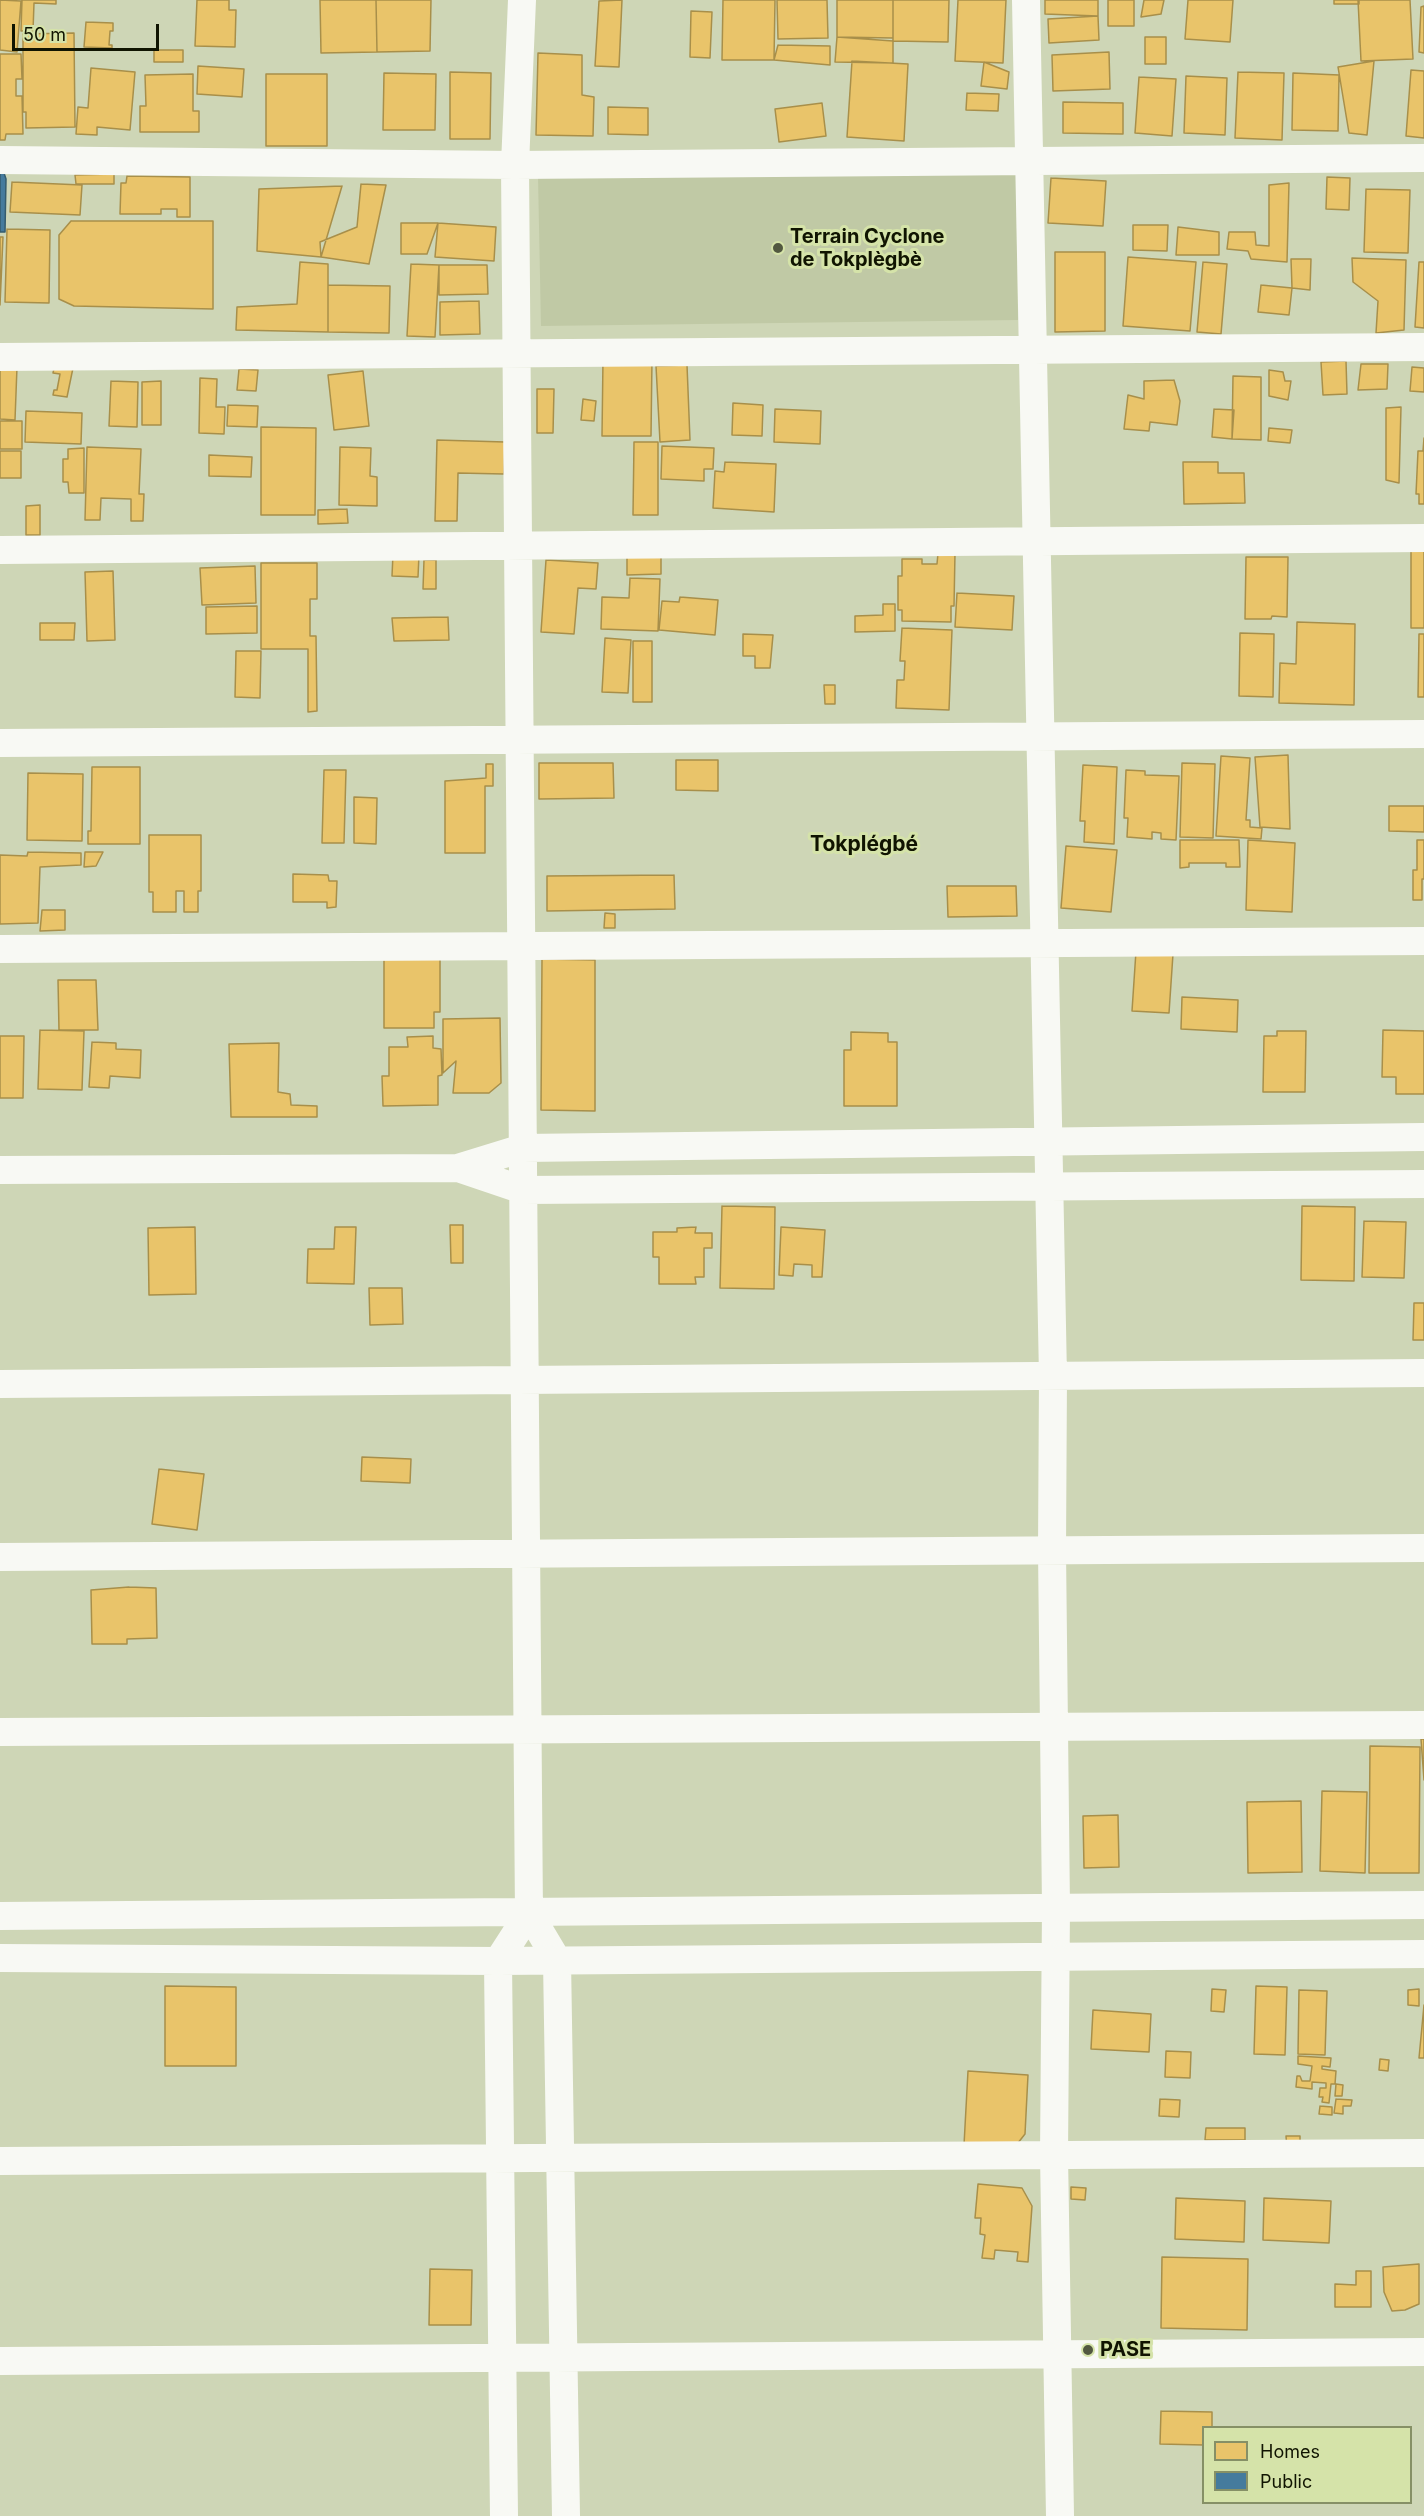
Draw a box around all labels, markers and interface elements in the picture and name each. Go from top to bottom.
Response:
scale bar [15,12,162,50]
text: 50 m [23,24,66,45]
place label: Terrain Cyclone de Tokplègbè [790,225,944,272]
marker: Terrain Cyclone de Tokplègbè [771,241,785,255]
district label: Tokplégbé [810,832,918,858]
place label: PASE [1100,2338,1151,2362]
marker: PASE [1081,2343,1095,2357]
legend [1202,2426,1412,2504]
text: Homes [1260,2441,1320,2462]
text: Public [1260,2471,1312,2492]

